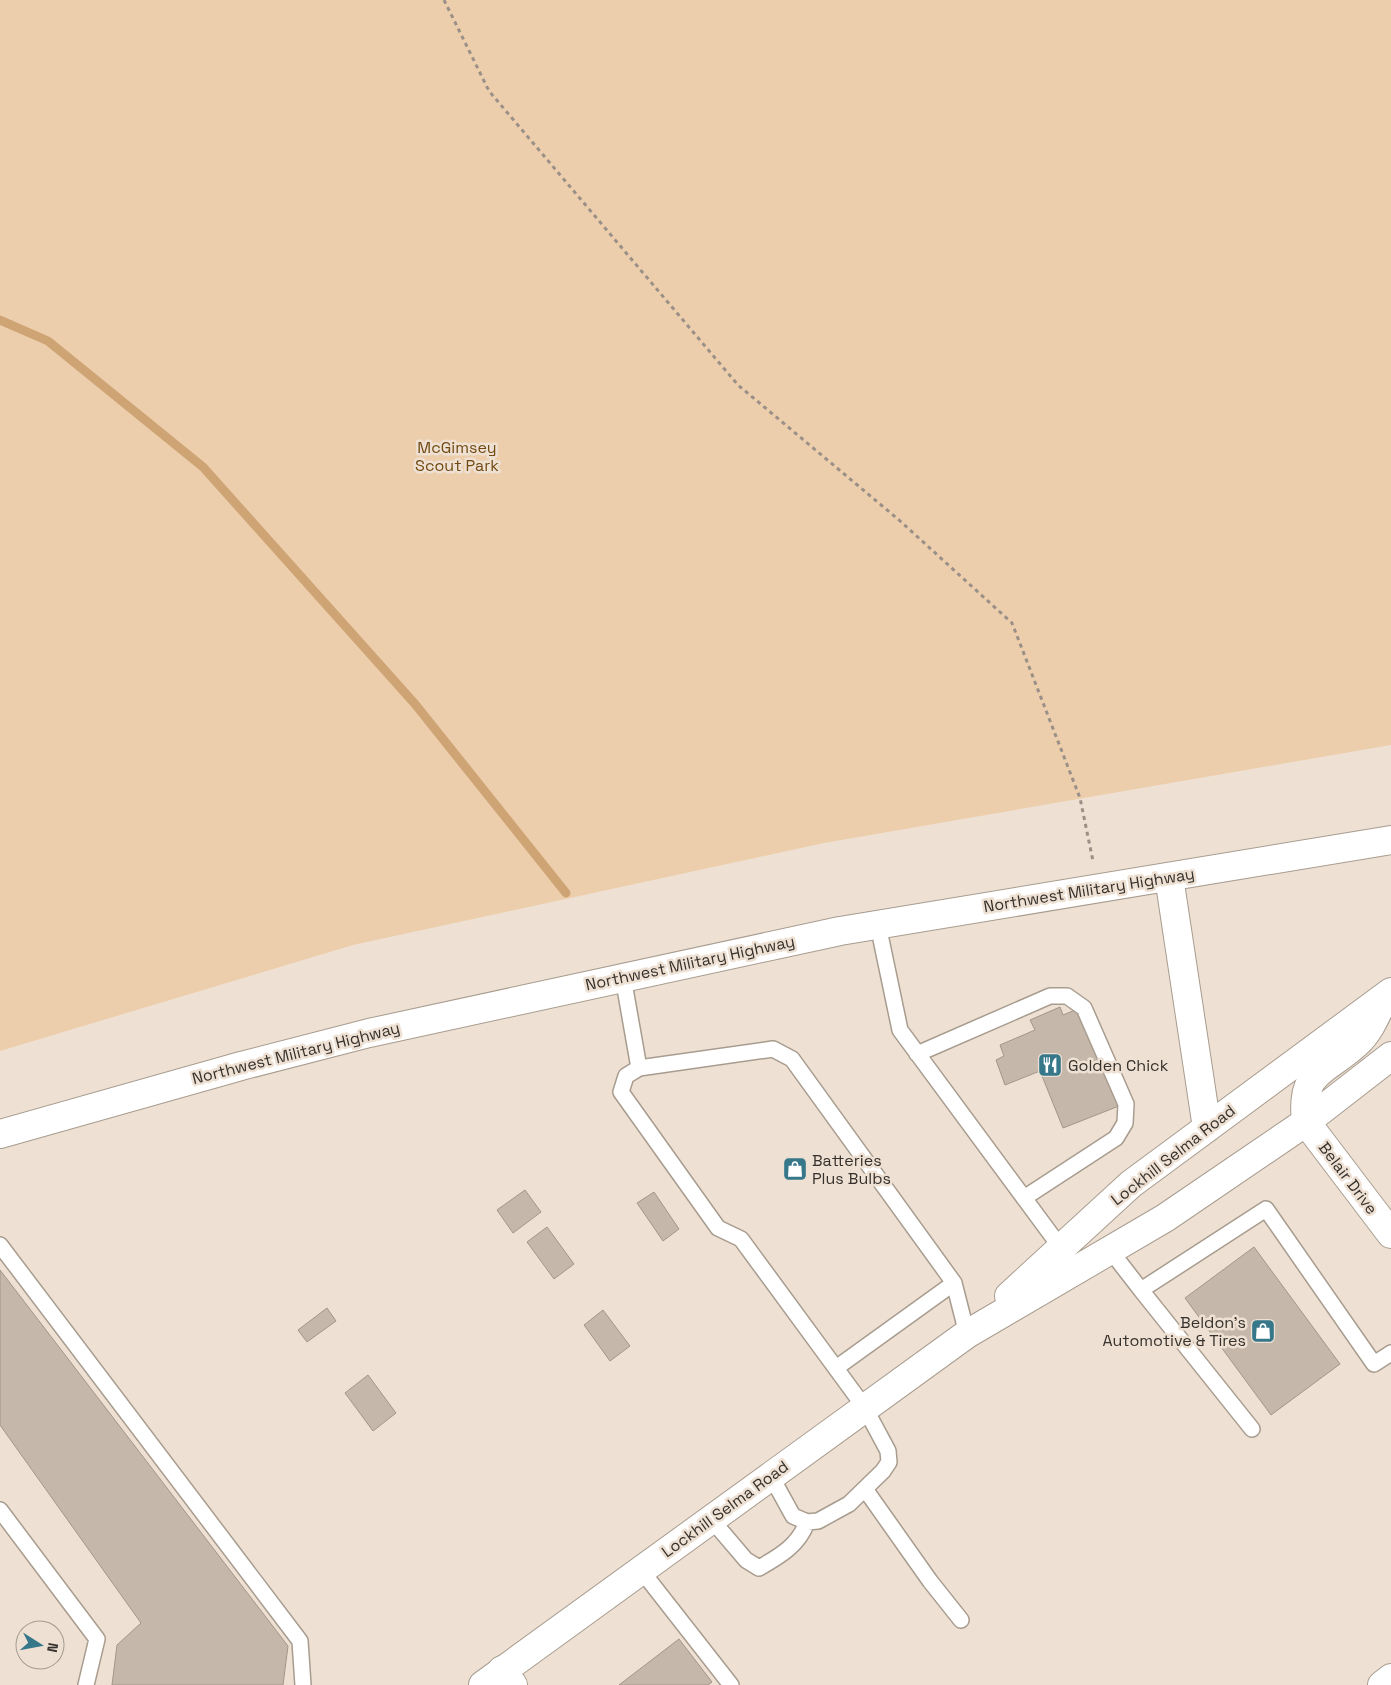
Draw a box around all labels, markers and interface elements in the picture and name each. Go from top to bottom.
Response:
park label: McGimsey Scout Park [415,437,499,476]
street label: Northwest Military Highway [982,863,1196,917]
street label: Northwest Military Highway [583,931,797,995]
street label: Northwest Military Highway [190,1017,402,1089]
restaurant icon: Golden Chick [1037,1052,1063,1078]
place label: Golden Chick [1068,1055,1169,1076]
street label: Lockhill Selma Road [1107,1100,1239,1210]
street label: Belair Drive [1314,1138,1382,1218]
place label: Batteries Plus Bulbs [812,1150,891,1189]
shop icon: Batteries Plus Bulbs [782,1156,808,1182]
place label: Beldon's Automotive & Tires [1102,1312,1246,1351]
shop icon: Beldon's Automotive & Tires [1250,1318,1276,1344]
street label: Lockhill Selma Road [657,1456,793,1562]
north arrow [15,1620,65,1670]
text: N [43,1641,62,1654]

